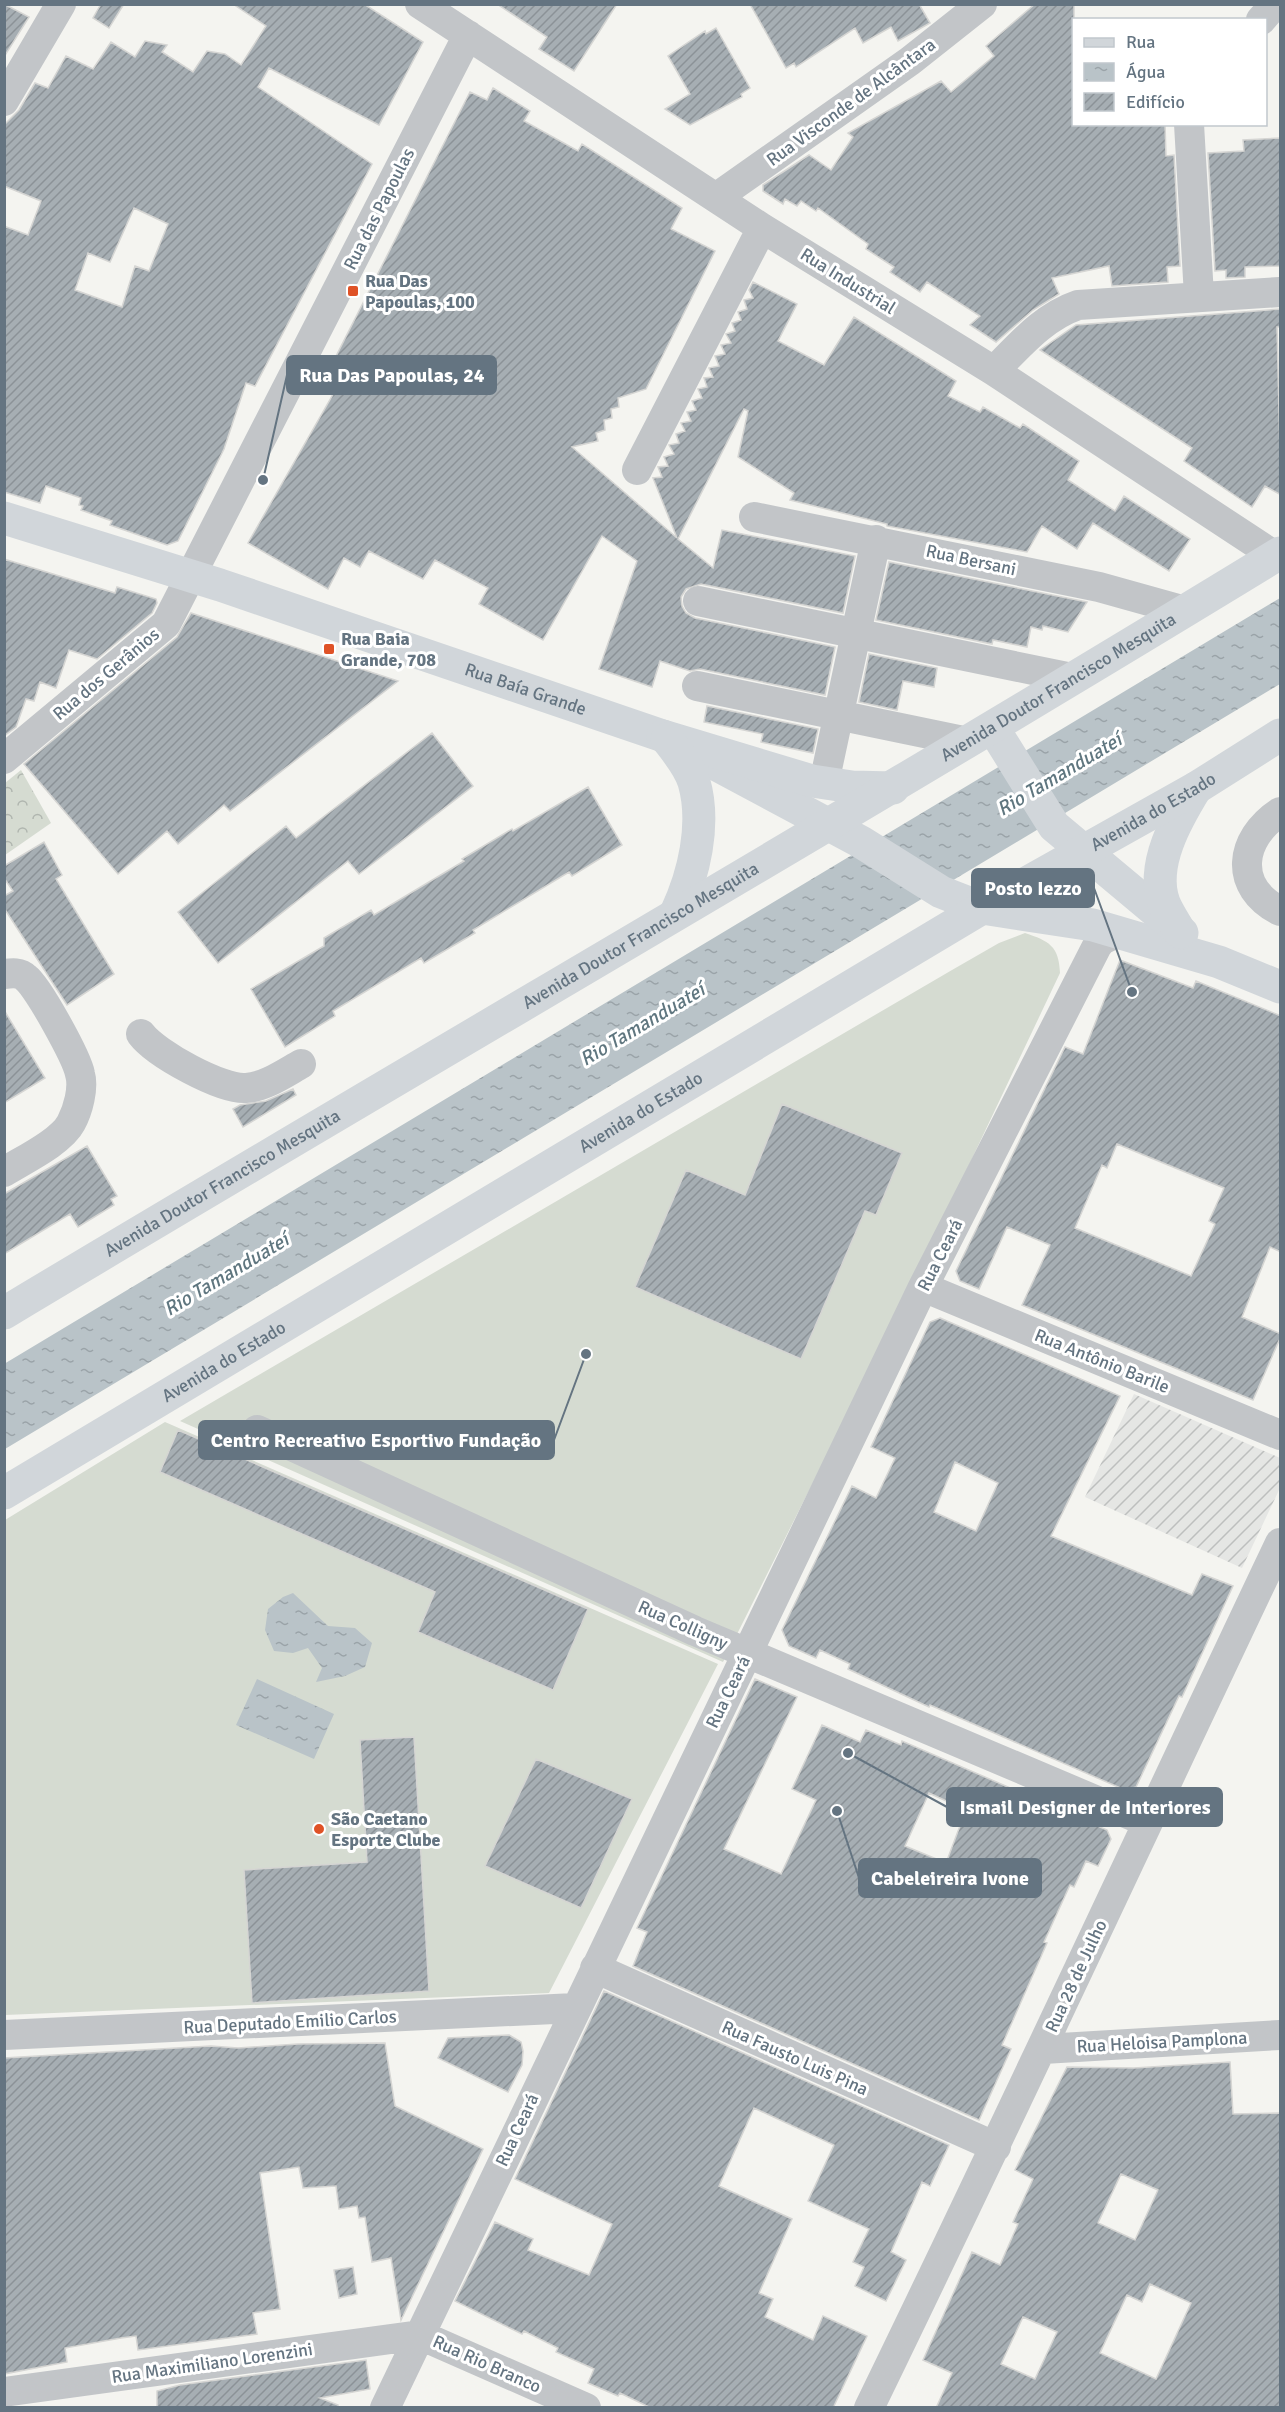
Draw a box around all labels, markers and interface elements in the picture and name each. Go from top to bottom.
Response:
legend [1072,18,1267,126]
text: Rua [1126,31,1155,53]
street label: Rua Visconde de Alcântara [762,33,940,171]
text: Água [1126,61,1165,83]
text: Edifício [1126,91,1185,113]
street label: Rua das Papoulas [339,144,419,274]
street label: Rua Industrial [796,243,900,319]
place label: Rua Das Papoulas, 100 [365,270,475,313]
marker: Rua Das Papoulas, 100 [346,284,360,298]
callout: Rua Das Papoulas, 24 [287,356,496,394]
text: Rua Das Papoulas, 24 [299,363,485,388]
street label: Rua Bersani [924,540,1018,580]
street label: Avenida Doutor Francisco Mesquita [937,608,1180,766]
street label: Rua dos Gerânios [48,623,164,725]
place label: Rua Baia Grande, 708 [341,628,436,671]
marker: Rua Baia Grande, 708 [322,642,336,656]
street label: Rua Baía Grande [462,658,589,720]
water label: Rio Tamanduateí [992,725,1129,822]
street label: Avenida do Estado [1087,767,1220,856]
street label: Avenida Doutor Francisco Mesquita [518,857,763,1014]
callout: Posto Iezzo [972,869,1094,907]
text: Posto Iezzo [984,876,1082,901]
water label: Rio Tamanduateí [575,975,712,1072]
street label: Avenida do Estado [575,1067,707,1158]
street label: Avenida Doutor Francisco Mesquita [100,1104,344,1262]
street label: Rua Ceará [913,1215,967,1295]
water label: Rio Tamanduateí [159,1225,296,1322]
street label: Avenida do Estado [158,1316,290,1407]
street label: Rua Antônio Barile [1031,1324,1173,1398]
callout: Centro Recreativo Esportivo Fundação [199,1421,554,1459]
text: Centro Recreativo Esportivo Fundação [211,1428,541,1453]
street label: Rua Colligny [635,1595,732,1655]
street label: Rua Ceará [701,1652,755,1732]
callout: Ismail Designer de Interiores [947,1788,1222,1826]
text: Ismail Designer de Interiores [959,1795,1211,1820]
place label: São Caetano Esporte Clube [331,1808,441,1851]
marker: São Caetano Esporte Clube [312,1822,326,1836]
callout: Cabeleireira Ivone [859,1859,1041,1897]
text: Cabeleireira Ivone [871,1866,1029,1891]
street label: Rua 28 de Julho [1040,1916,1112,2036]
street label: Rua Deputado Emilio Carlos [183,2005,397,2039]
street label: Rua Fausto Luis Pina [718,2016,872,2100]
street label: Rua Heloisa Pamplona [1076,2027,1248,2057]
street label: Rua Ceará [491,2090,543,2170]
street label: Rua Rio Branco [429,2330,545,2398]
street label: Rua Maximiliano Lorenzini [110,2338,314,2388]

